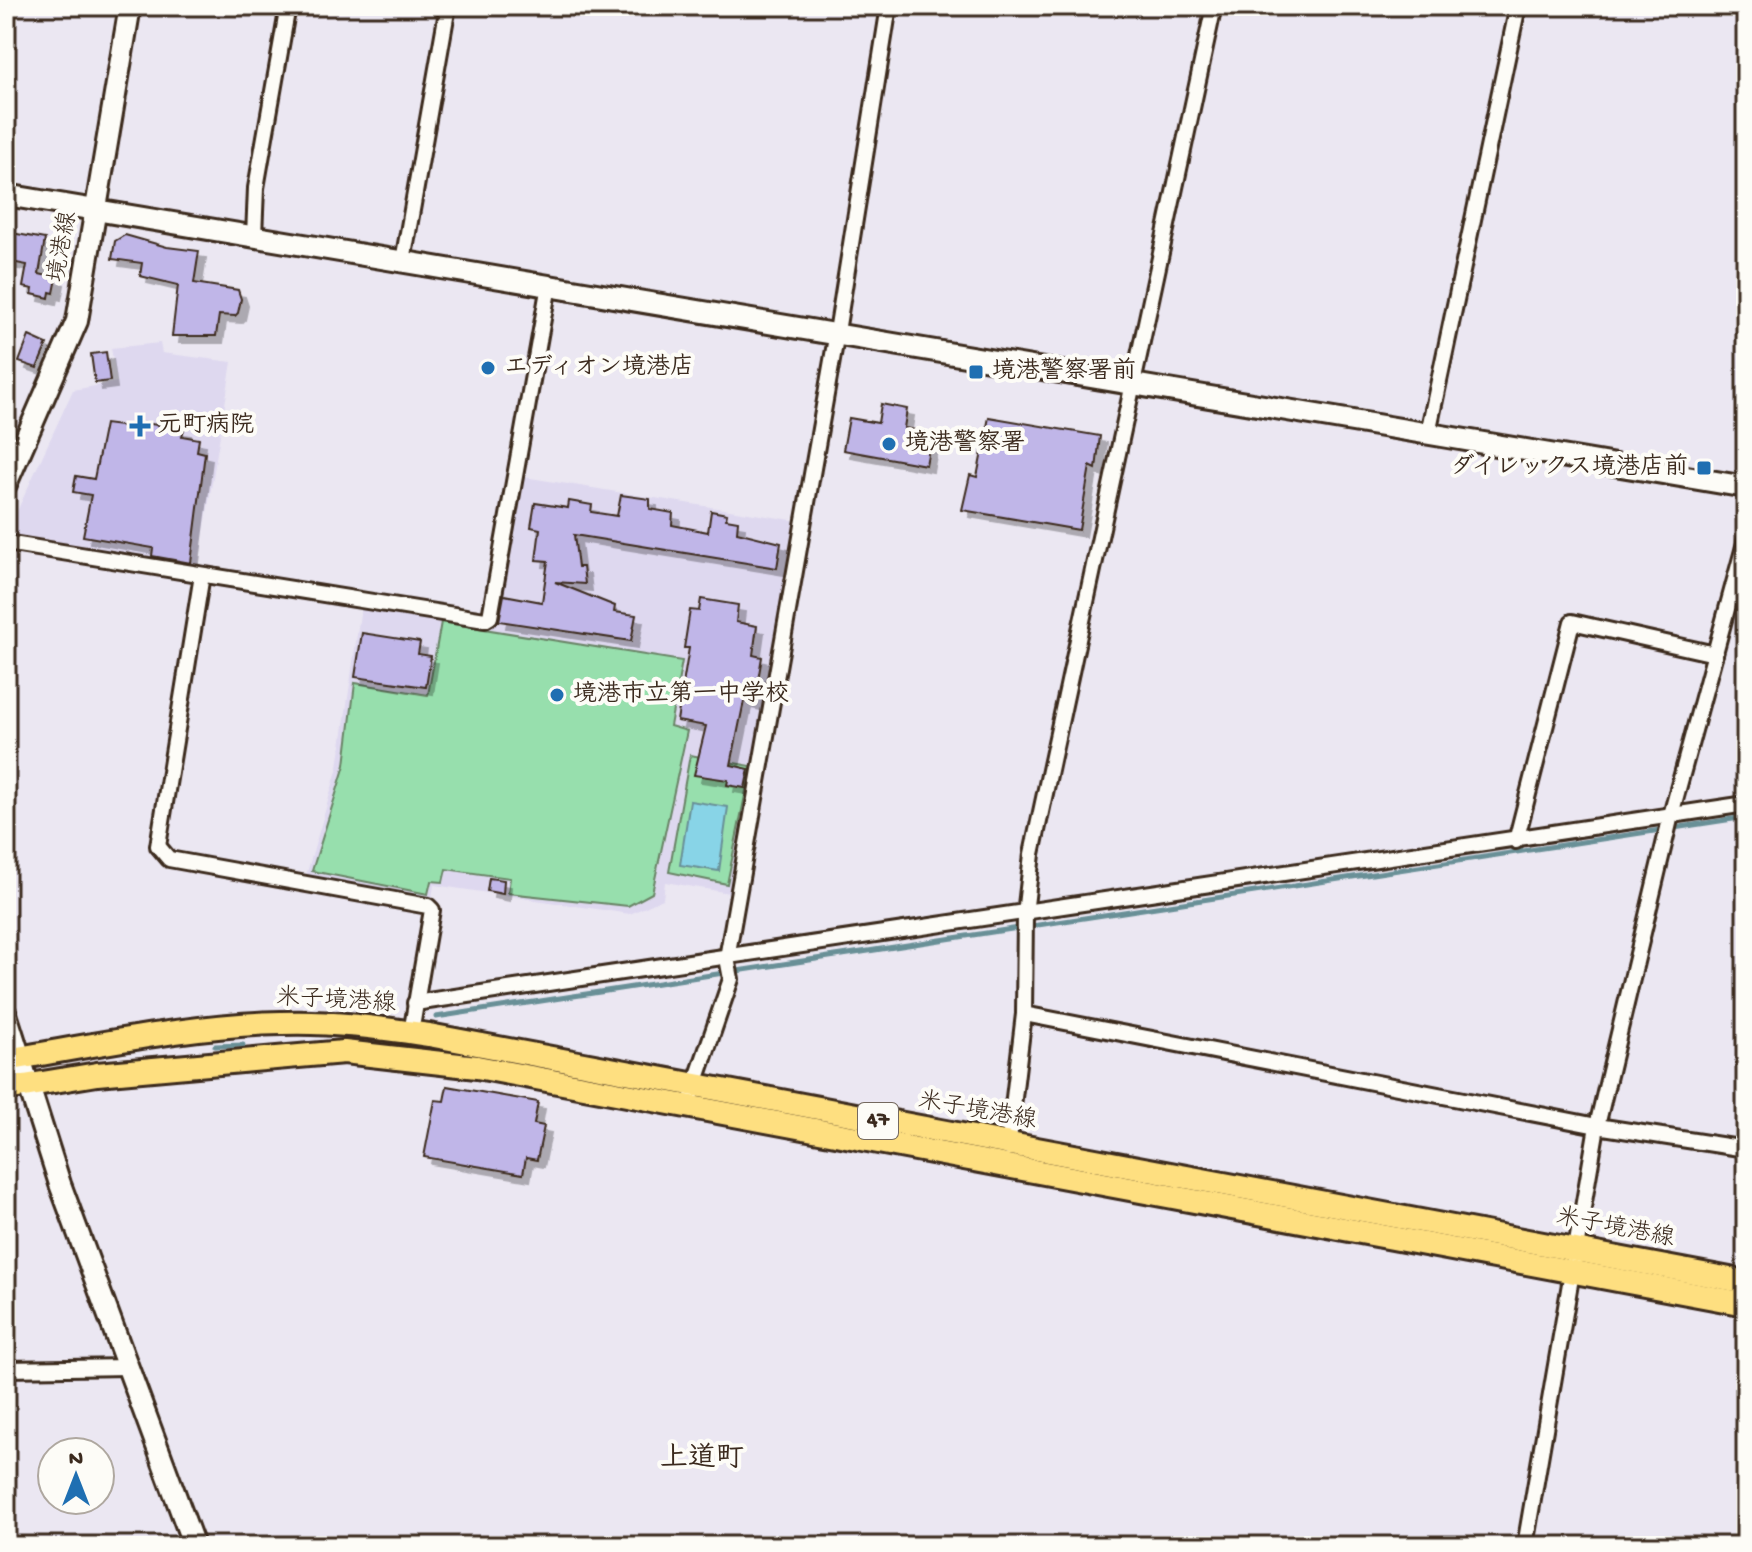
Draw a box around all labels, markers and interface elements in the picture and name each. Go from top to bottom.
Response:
street label: 境港線 [42,209,85,285]
place label: エディオン境港店 [504,353,694,383]
place label: 境港警察署前 [992,357,1136,387]
marker: エディオン境港店 [479,359,497,377]
marker: 境港警察署前 [967,363,985,381]
place label: 元町病院 [158,411,254,441]
marker: 元町病院 [129,415,151,437]
place label: 境港警察署 [905,429,1025,459]
marker: 境港警察署 [880,435,898,453]
place label: ダイレックス境港店前 [1450,453,1688,483]
marker: ダイレックス境港店前 [1695,459,1713,477]
place label: 境港市立第一中学校 [573,680,789,710]
marker: 境港市立第一中学校 [548,686,566,704]
street label: 米子境港線 [275,983,397,1020]
street label: 米子境港線 [915,1086,1039,1137]
road number: 47 [858,1103,898,1139]
street label: 米子境港線 [1553,1202,1677,1255]
north arrow [36,1436,116,1516]
district label: 上道町 [660,1442,744,1476]
text: N [69,1447,83,1473]

